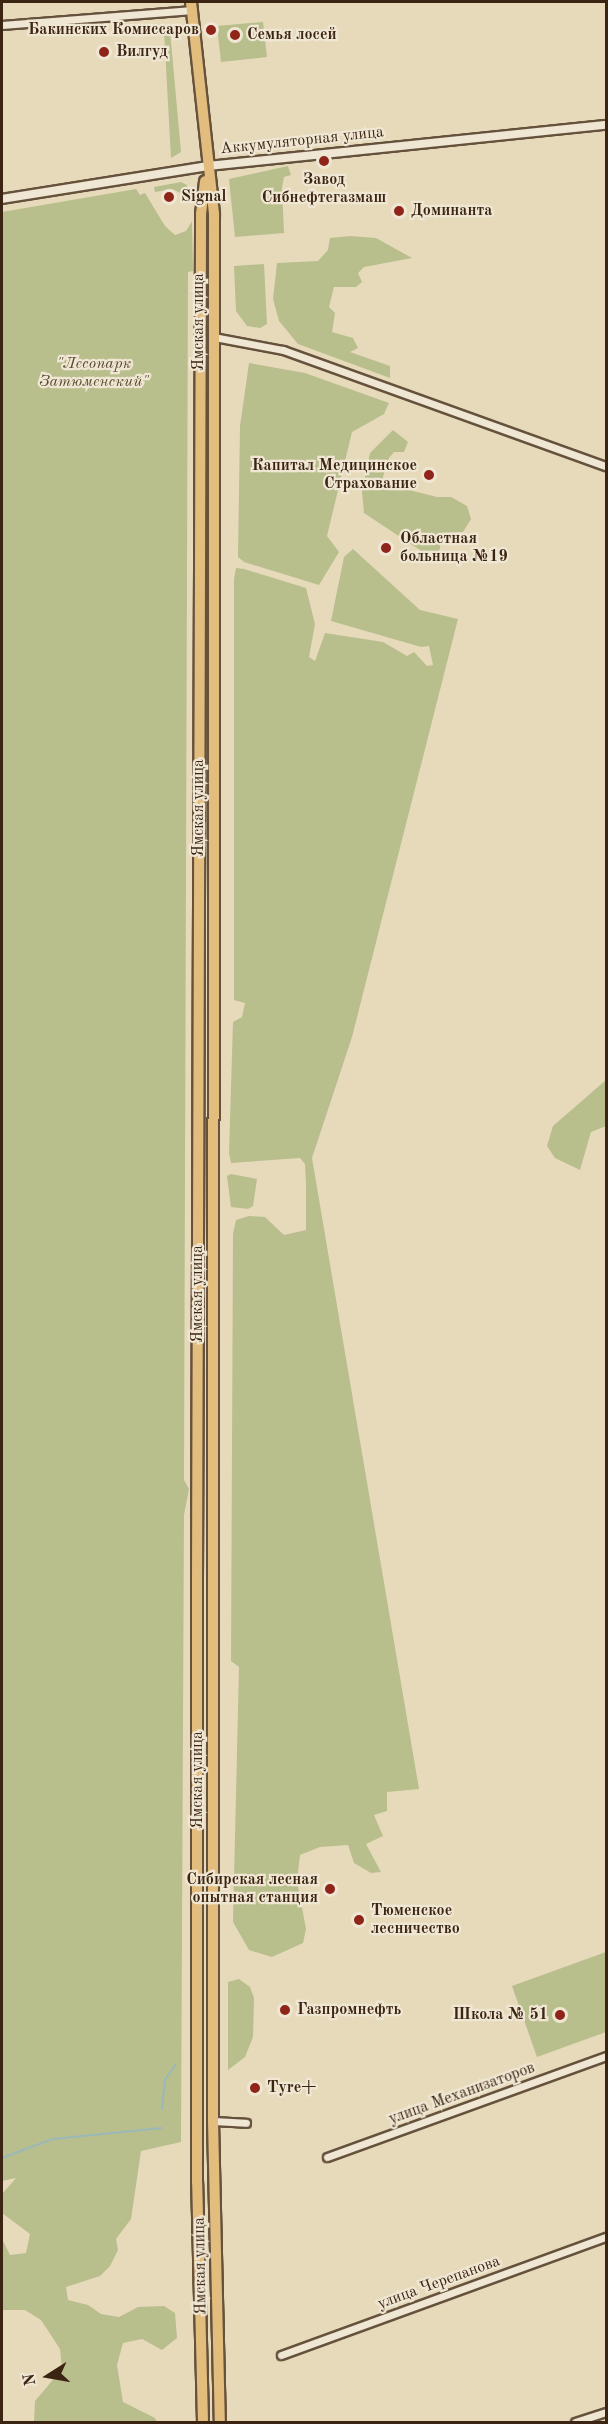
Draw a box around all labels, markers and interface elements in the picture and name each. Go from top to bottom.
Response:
place label: Бакинских Комиссаров [28,20,199,40]
marker: Бакинских Комиссаров [204,23,218,37]
place label: Семья лосей [247,25,337,45]
marker: Семья лосей [228,28,242,42]
place label: Вилгуд [116,42,168,62]
marker: Вилгуд [97,45,111,59]
street label: Аккумуляторная улица [219,123,385,159]
marker: Завод Сибнефтегазмаш [317,154,331,168]
place label: Завод Сибнефтегазмаш [262,170,386,208]
place label: Signal [181,187,226,207]
marker: Signal [162,190,176,204]
place label: Доминанта [411,201,492,221]
marker: Доминанта [392,204,406,218]
street label: Ямская улица [189,273,209,371]
park label: "Лесопарк Затюменский" [39,354,149,392]
place label: Капитал Медицинское Страхование [252,456,417,494]
marker: Капитал Медицинское Страхование [422,468,436,482]
place label: Областная больница №19 [400,529,508,567]
marker: Областная больница №19 [377,539,395,557]
street label: Ямская улица [189,759,209,857]
street label: Ямская улица [188,1245,208,1343]
street label: Ямская улица [188,1731,208,1829]
place label: Сибирская лесная опытная станция [186,1870,318,1908]
marker: Сибирская лесная опытная станция [323,1882,337,1896]
place label: Тюменское лесничество [371,1901,460,1939]
marker: Тюменское лесничество [352,1913,366,1927]
place label: Газпромнефть [297,2000,401,2020]
marker: Газпромнефть [278,2003,292,2017]
place label: Школа № 51 [453,2005,548,2025]
marker: Школа № 51 [553,2008,567,2022]
street label: улица Механизаторов [386,2059,538,2129]
place label: Tyre+ [267,2078,316,2098]
marker: Tyre+ [248,2081,262,2095]
street label: Ямская улица [191,2217,211,2315]
street label: улица Черепанова [375,2252,503,2314]
north arrow [18,2346,78,2406]
text: N [21,2372,39,2387]

